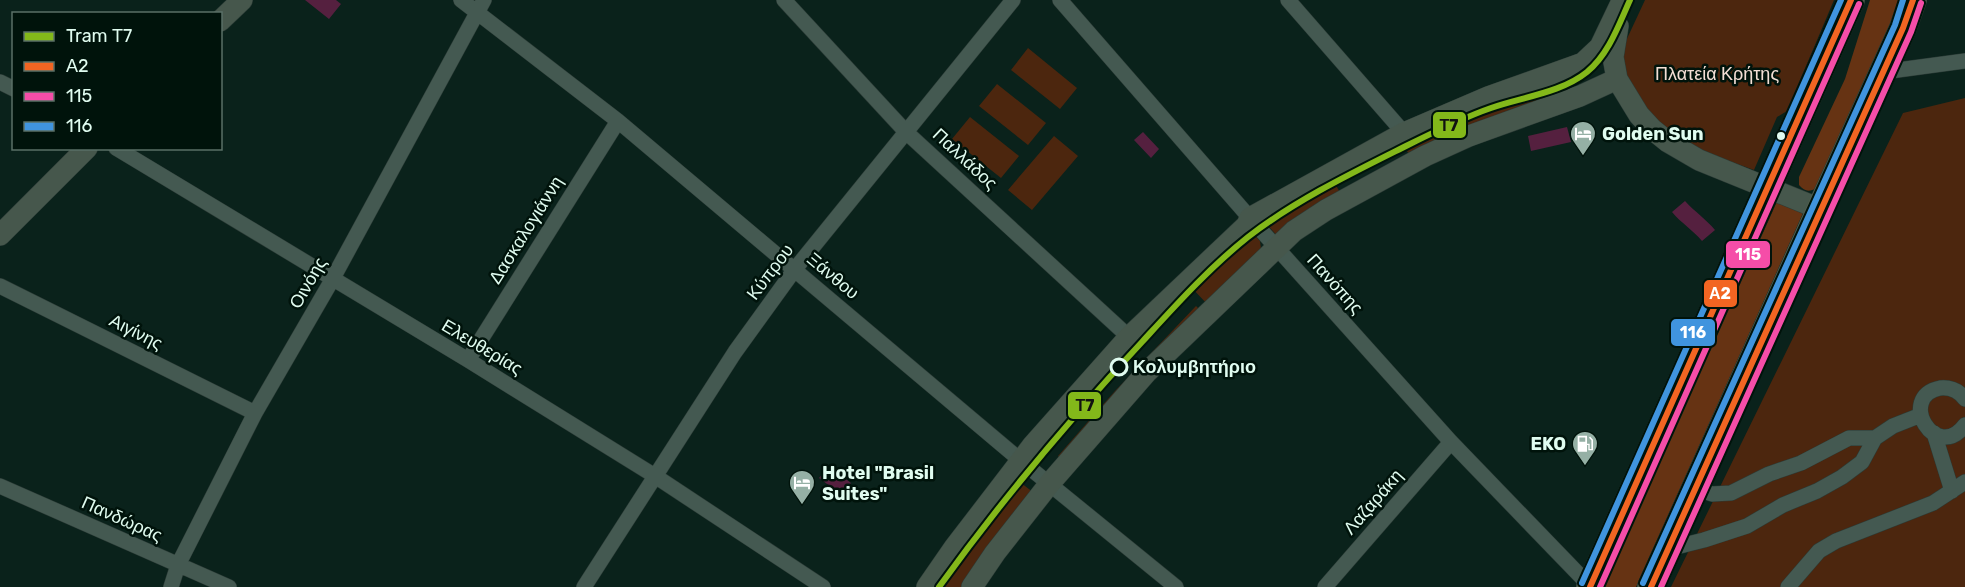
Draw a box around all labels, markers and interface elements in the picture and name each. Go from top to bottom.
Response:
legend [12,12,222,150]
text: Tram Τ7 [66,25,132,47]
text: Α2 [66,55,89,77]
park label: Πλατεία Κρήτης [1655,63,1779,85]
text: 115 [66,85,92,107]
line badge: Τ7 [1432,111,1467,139]
text: 116 [66,115,92,137]
text: Τ7 [1440,116,1458,135]
hotel icon: Golden Sun [1568,119,1598,157]
place label: Golden Sun [1602,123,1704,145]
street label: Παλλάδος [928,124,1002,195]
unlabelled marker [1775,130,1787,142]
street label: Δασκαλογιάννη [484,172,568,288]
street label: Κύπρου [742,240,798,304]
line badge: 115 [1725,240,1771,269]
text: 115 [1735,245,1761,264]
street label: Ξάνθου [803,248,863,304]
street label: Πανόπης [1302,249,1368,319]
street label: Οινόης [285,253,332,313]
line badge: Α2 [1703,279,1738,308]
text: Α2 [1709,284,1731,303]
street label: Αιγίνης [106,309,167,355]
street label: Ελευθερίας [438,314,527,380]
line badge: 116 [1670,318,1716,347]
text: 116 [1680,323,1706,342]
place label: Κολυμβητήριο [1133,356,1256,378]
marker: Κολυμβητήριο [1110,358,1128,376]
line badge: Τ7 [1067,391,1102,420]
text: Τ7 [1076,396,1094,415]
fuel station icon: EKO [1570,429,1600,467]
place label: EKO [1530,433,1566,455]
place label: Hotel "Brasil Suites" [822,462,934,505]
street label: Λαζαράκη [1339,465,1407,539]
hotel icon: Hotel "Brasil Suites" [787,468,817,506]
street label: Πανδώρας [78,491,166,547]

